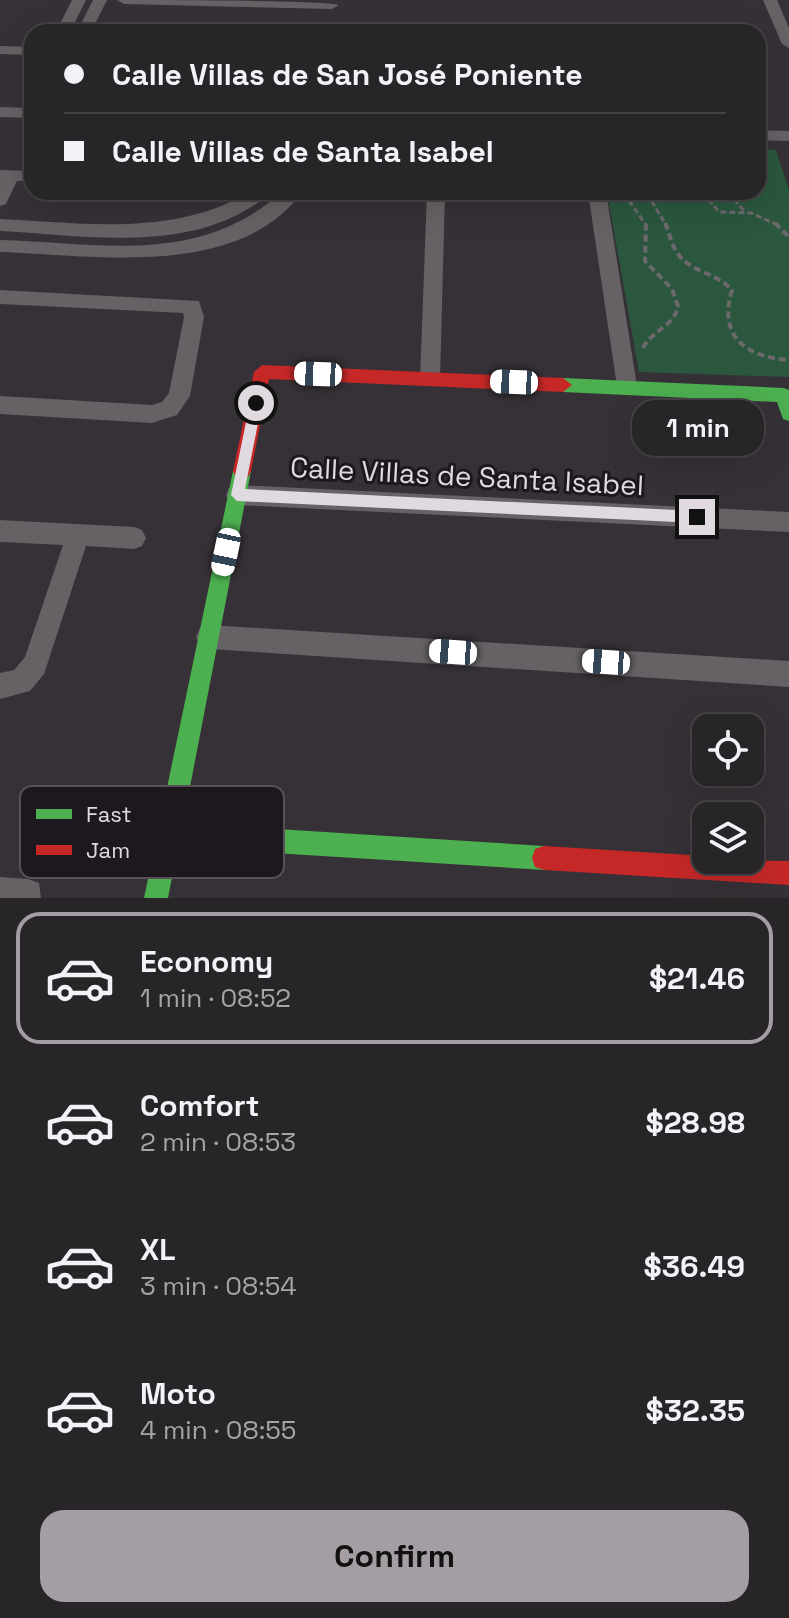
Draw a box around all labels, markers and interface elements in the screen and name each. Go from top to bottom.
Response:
text: Calle Villas de San José Poniente [112,55,583,94]
text: Calle Villas de Santa Isabel [112,132,494,171]
car [294,361,342,387]
car [490,369,538,395]
route start [238,385,274,421]
callout: 1 min [631,401,763,457]
text: 1 min [666,411,730,445]
street label: Calle Villas de Santa Isabel [289,449,645,503]
route end [679,499,715,535]
car [209,526,243,578]
car [428,638,478,666]
car [581,648,631,676]
map controls [692,714,764,874]
button: locate [692,714,764,786]
legend [20,786,284,878]
text: Fast [86,800,132,828]
button: layers [692,802,764,874]
text: Jam [86,836,130,864]
icon: car [44,942,116,1014]
text: Economy [140,942,273,981]
text: $21.46 [649,959,745,998]
text: 1 min · 08:52 [140,981,291,1015]
icon: car [44,1086,116,1158]
text: Comfort [140,1086,259,1125]
text: $28.98 [646,1103,745,1142]
text: 2 min · 08:53 [140,1125,296,1159]
icon: car [44,1230,116,1302]
text: XL [140,1230,176,1269]
text: $36.49 [644,1247,745,1286]
text: 3 min · 08:54 [140,1269,297,1303]
icon: car [44,1374,116,1446]
text: Moto [140,1374,216,1413]
text: $32.35 [646,1391,745,1430]
text: 4 min · 08:55 [140,1413,296,1447]
button: Confirm [40,1510,749,1602]

